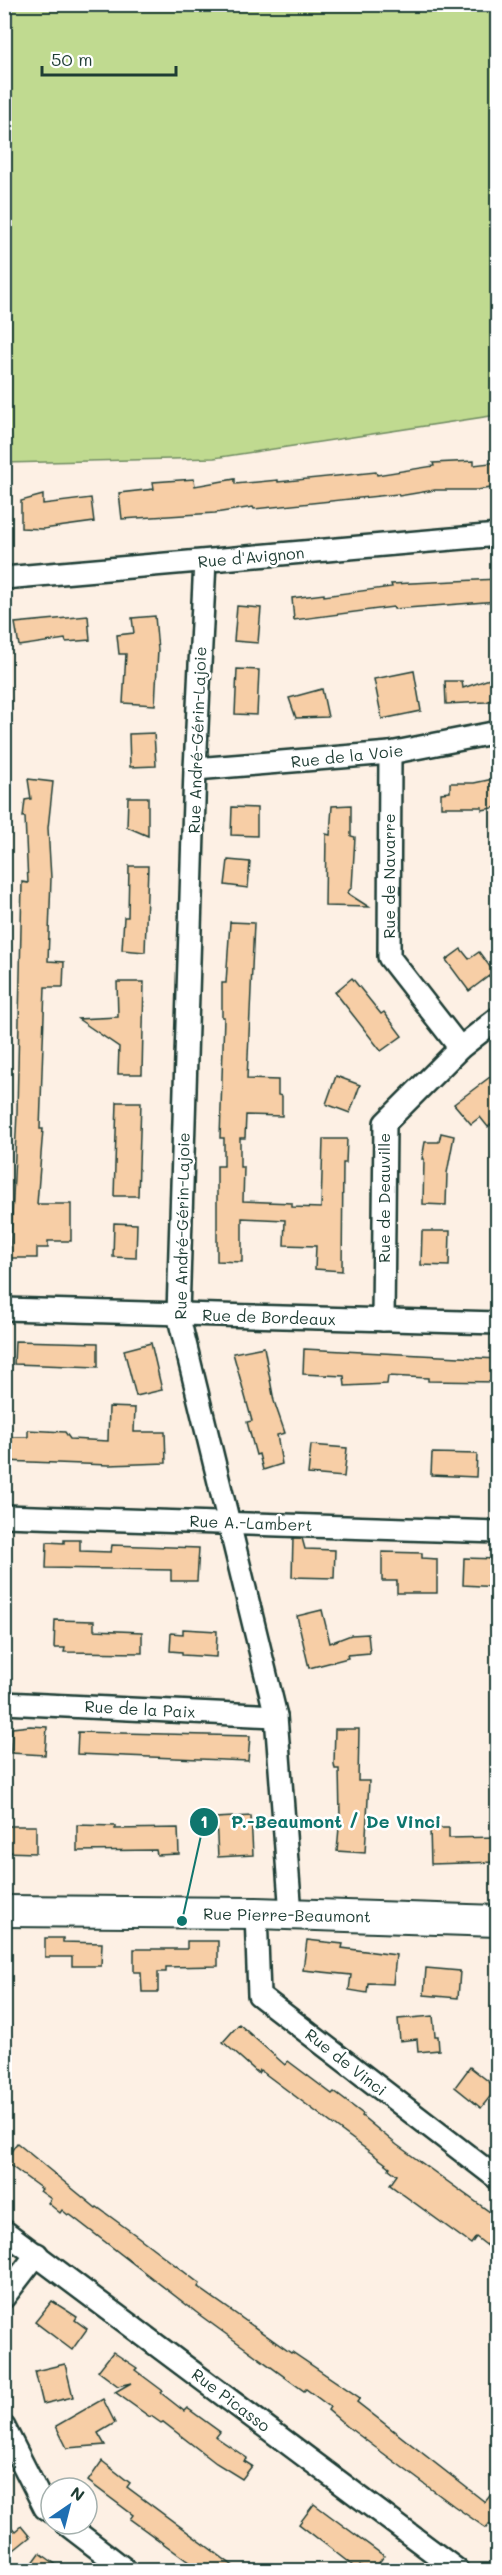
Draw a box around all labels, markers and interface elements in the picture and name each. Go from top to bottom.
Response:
scale bar [42,39,176,77]
text: 50 m [51,47,93,71]
street label: Rue d'Avignon [197,541,305,572]
street label: Rue André-Gérin-Lajoie [183,646,210,834]
street label: Rue de la Voie [290,739,404,772]
street label: Rue de Navarre [378,813,399,939]
street label: Rue André-Gérin-Lajoie [169,1132,194,1320]
street label: Rue de Deauville [373,1133,394,1263]
street label: Rue de Bordeaux [202,1304,336,1329]
street label: Rue A.-Lambert [189,1510,313,1535]
street label: Rue de la Paix [84,1695,196,1722]
callout: P.-Beaumont / De Vinci [189,1804,453,1840]
text: 1 [200,1809,208,1833]
text: P.-Beaumont / De Vinci [231,1809,441,1833]
street label: Rue Pierre-Beaumont [203,1903,371,1926]
street label: Rue de Vinci [301,2023,391,2100]
street label: Rue Picasso [188,2363,275,2436]
north arrow [39,2476,99,2536]
text: N [67,2481,89,2505]

